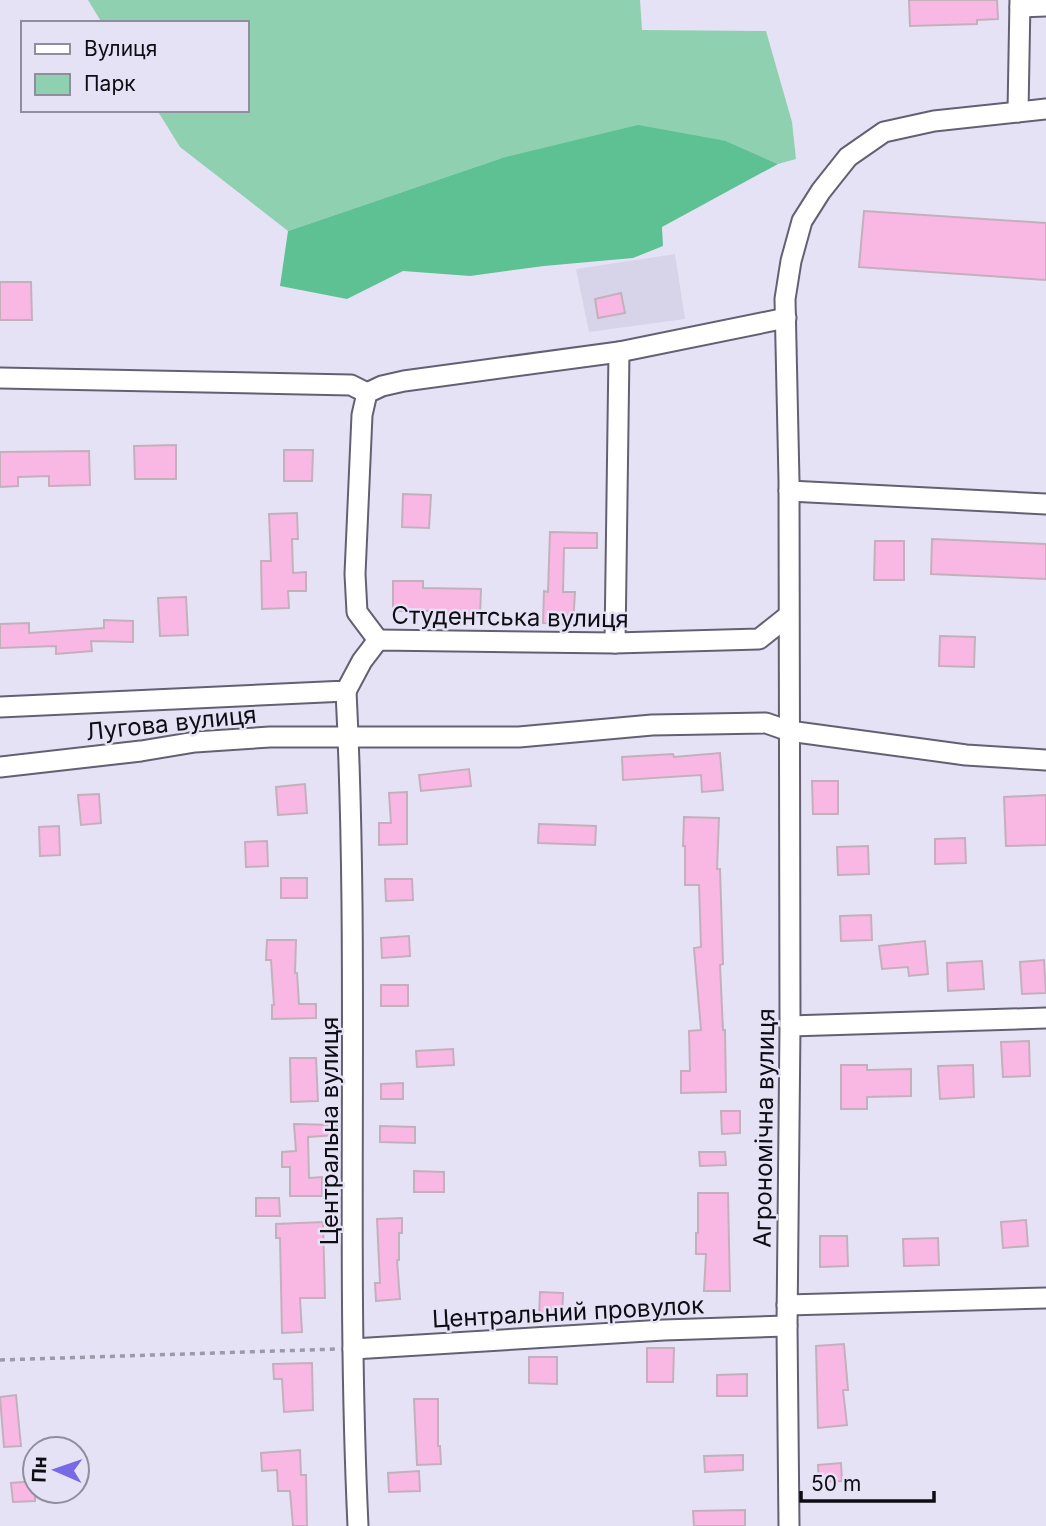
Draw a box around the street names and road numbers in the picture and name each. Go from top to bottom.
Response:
street label: Студентська вулиця [391,600,629,634]
street label: Лугова вулиця [84,700,258,746]
street label: Агрономічна вулиця [747,1008,781,1248]
street label: Центральна вулиця [315,1017,344,1245]
street label: Центральний провулок [431,1290,705,1334]

